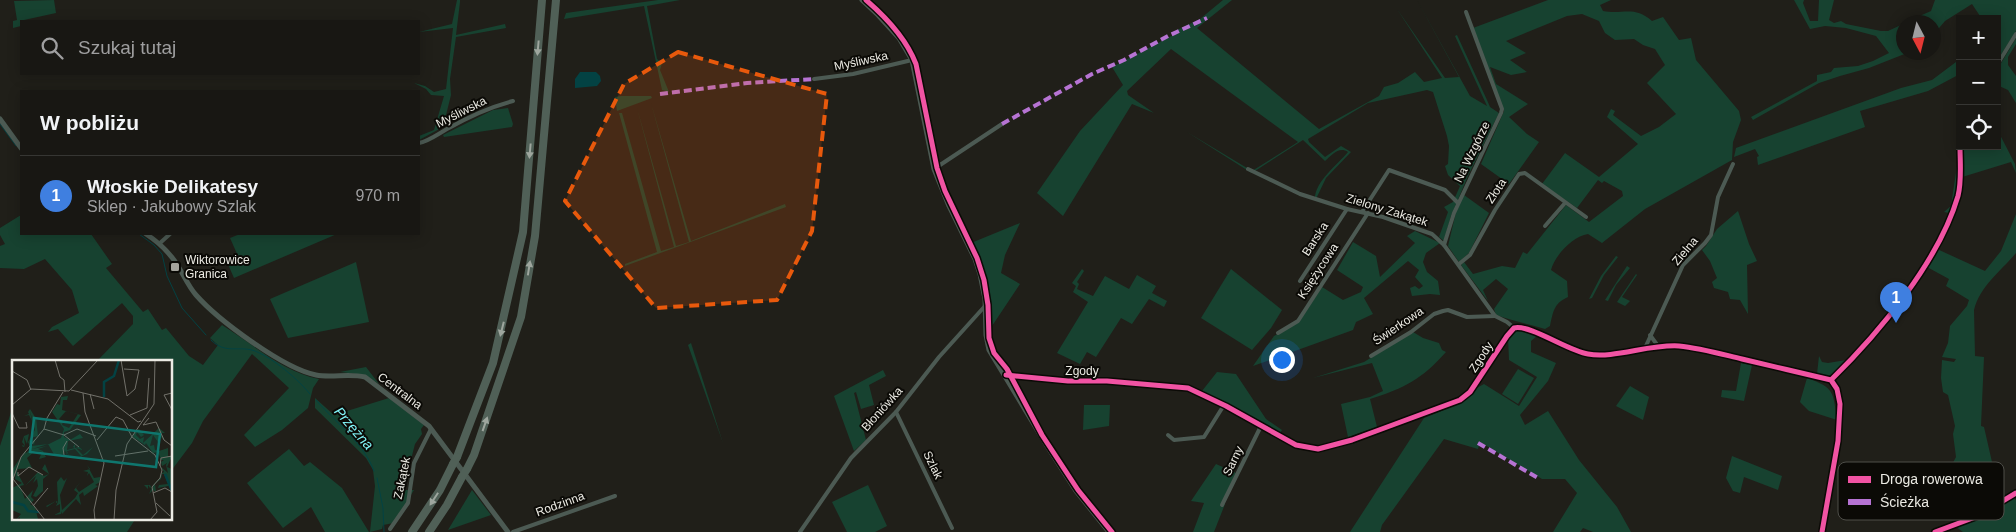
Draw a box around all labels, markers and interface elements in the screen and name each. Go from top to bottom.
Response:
north arrow [1896,15,1941,60]
map controls [1956,15,2001,150]
button: + [1956,15,2001,60]
search box [20,20,420,75]
icon: search [38,34,66,62]
text: Szukaj tutaj [78,37,176,58]
one-way arrow [534,40,542,56]
street label: Myśliwska [833,48,890,74]
button: − [1956,60,2001,105]
street label: Myśliwska [433,93,489,131]
button: locate [1956,105,2001,150]
text: W pobliżu [40,111,139,134]
street label: Na Wzgórze [1451,119,1493,185]
one-way arrow [525,144,533,160]
text: Włoskie Delikatesy [87,176,258,197]
street label: Złota [1483,176,1509,206]
text: 1 [52,187,60,204]
text: 970 m [356,187,400,204]
street label: Zielony Zakątek [1344,191,1431,229]
text: Sklep · Jakubowy Szlak [87,198,256,215]
street label: Barska [1299,219,1331,258]
street label: Zielna [1669,234,1701,268]
street label: Księżycowa [1295,240,1341,301]
place label: Wiktorowice Granica [185,253,250,281]
one-way arrow [526,259,534,275]
marker: Wiktorowice Granica [169,261,181,273]
pin: 1 [1880,282,1912,323]
street label: Świerkowa [1369,303,1426,348]
one-way arrow [497,321,505,336]
street label: Zgody [1466,339,1496,375]
your location [1269,347,1295,373]
inset map [12,360,172,520]
street label: Zgody [1065,364,1099,378]
street label: Centralna [375,370,425,412]
street label: Błoniówka [858,384,906,434]
water label: Przężna [331,403,377,453]
one-way arrow [482,416,490,431]
street label: Sarny [1220,444,1246,478]
street label: Szlak [920,449,946,482]
street label: Zakątek [391,455,413,500]
legend [1838,462,2004,520]
text: Droga rowerowa [1880,471,1983,487]
street label: Rodzinna [534,489,587,519]
one-way arrow [429,492,439,506]
text: Ścieżka [1880,493,1929,510]

